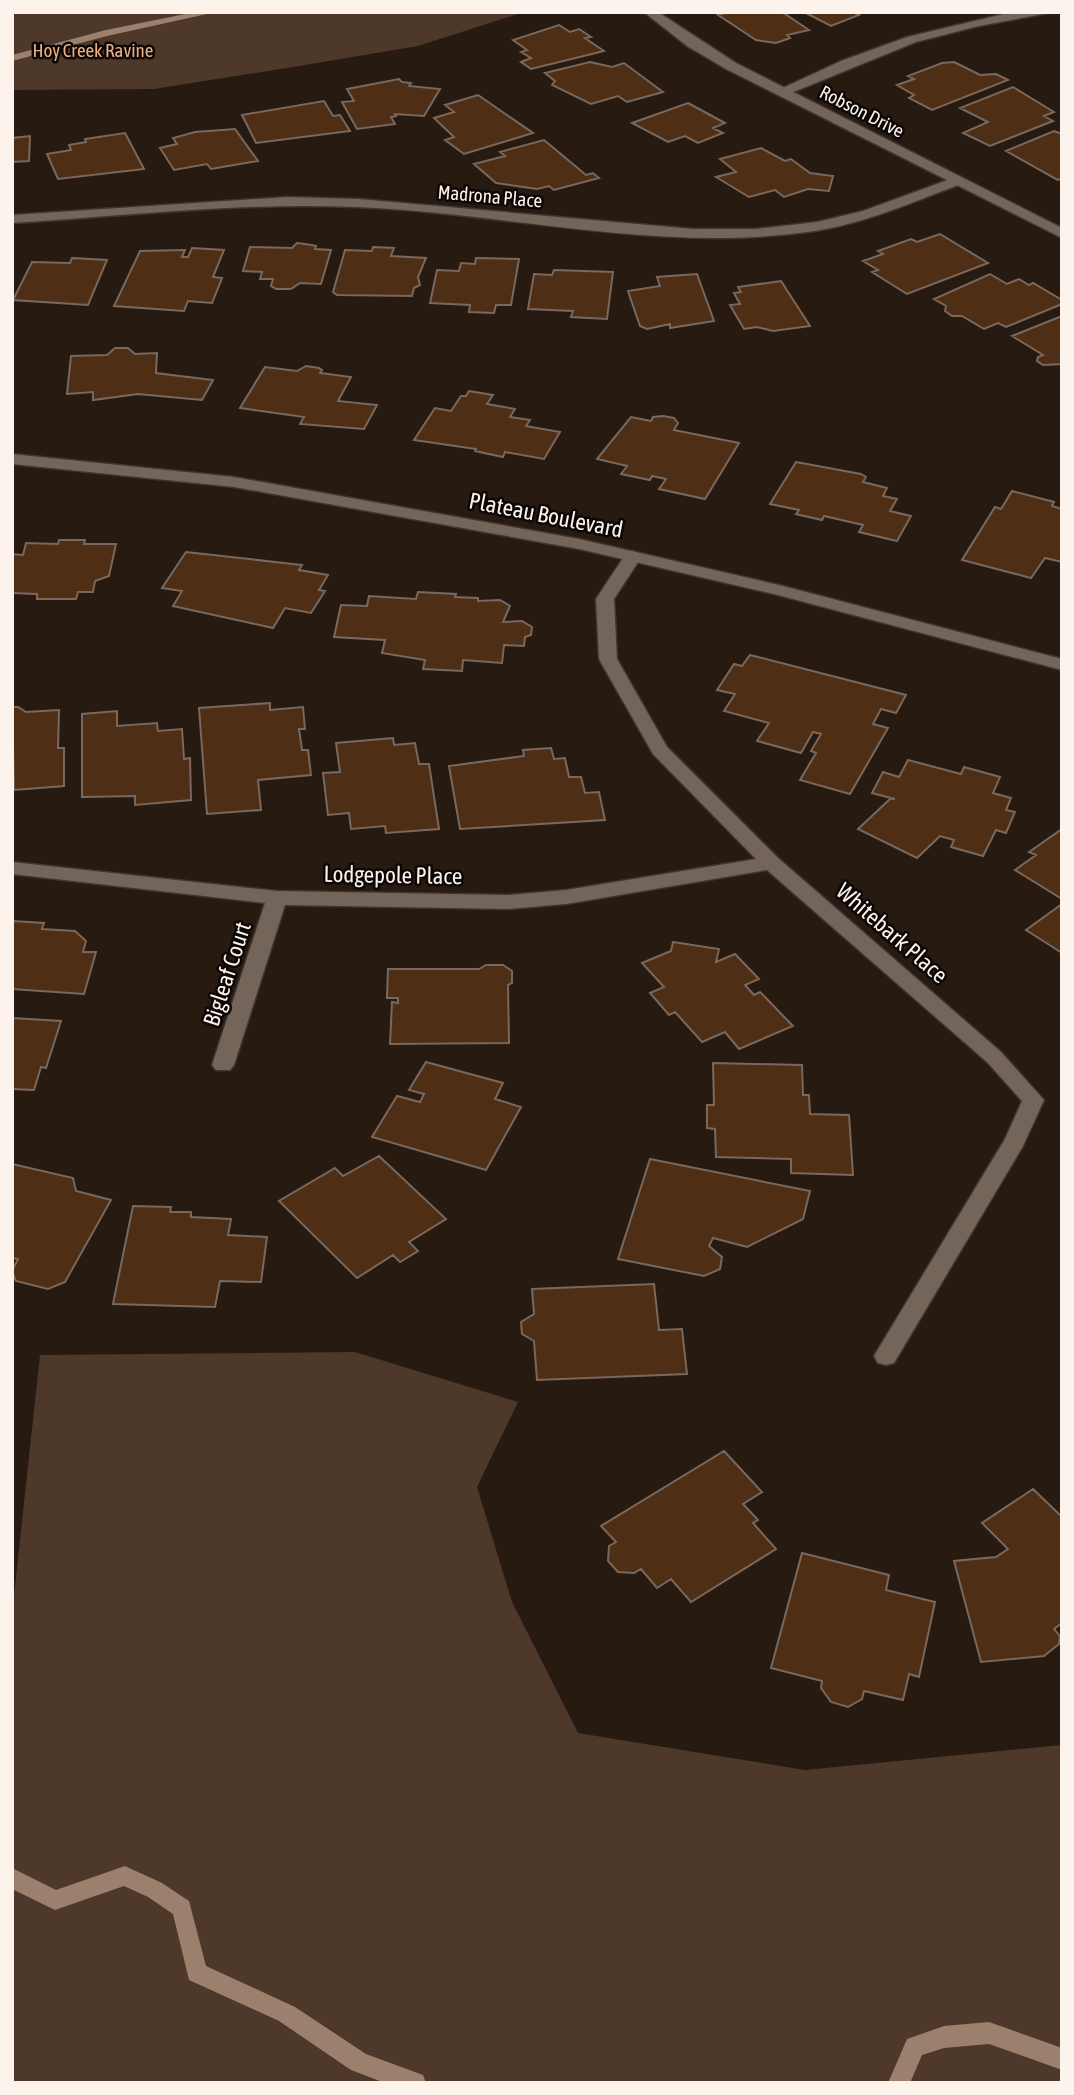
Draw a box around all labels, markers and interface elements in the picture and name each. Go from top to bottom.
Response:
park label: Hoy Creek Ravine [33,39,153,61]
street label: Robson Drive [816,80,908,142]
street label: Madrona Place [437,180,543,212]
street label: Plateau Boulevard [467,487,625,543]
street label: Lodgepole Place [323,861,463,889]
street label: Whitebark Place [831,878,953,988]
street label: Bigleaf Court [198,919,256,1029]

